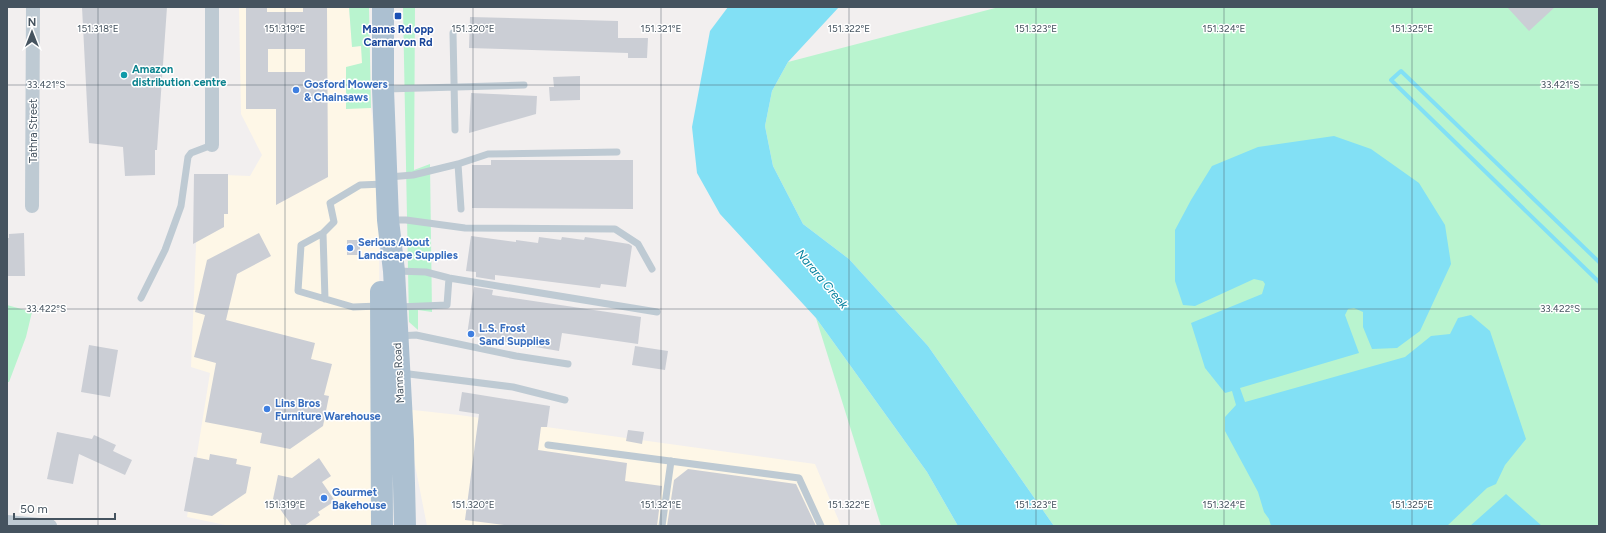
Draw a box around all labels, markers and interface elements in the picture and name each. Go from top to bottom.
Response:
marker: Manns Rd opp Carnarvon Rd [393,11,403,21]
north arrow [12,12,52,52]
text: N [28,16,36,29]
text: 151.318°E [77,22,119,35]
text: 151.319°E [265,22,306,35]
text: 151.320°E [451,22,495,35]
text: 151.321°E [641,22,682,35]
text: 151.322°E [828,22,870,35]
text: 151.323°E [1015,22,1057,35]
text: 151.324°E [1203,22,1246,35]
text: 151.325°E [1391,22,1433,35]
place label: Manns Rd opp Carnarvon Rd [362,23,434,49]
place label: Amazon distribution centre [132,63,226,89]
marker: Amazon distribution centre [119,70,129,80]
text: 33.421°S [27,78,65,91]
place label: Gosford Mowers & Chainsaws [304,78,388,104]
text: 33.421°S [1541,78,1579,91]
marker: Gosford Mowers & Chainsaws [291,85,301,95]
street label: Tathra Street [27,99,40,163]
place label: Serious About Landscape Supplies [358,236,458,262]
marker: Serious About Landscape Supplies [345,243,355,253]
water label: Narara Creek [793,246,852,312]
text: 33.422°S [26,302,66,315]
text: 33.422°S [1540,302,1580,315]
place label: L.S. Frost Sand Supplies [479,322,550,348]
marker: L.S. Frost Sand Supplies [466,329,476,339]
street label: Manns Road [391,343,407,403]
place label: Lins Bros Furniture Warehouse [275,397,381,423]
marker: Lins Bros Furniture Warehouse [262,404,272,414]
place label: Gourmet Bakehouse [332,486,386,512]
marker: Gourmet Bakehouse [319,493,329,503]
scale bar [14,495,115,521]
text: 151.319°E [265,498,306,511]
text: 151.320°E [451,498,495,511]
text: 151.321°E [641,498,682,511]
text: 151.322°E [828,498,870,511]
text: 151.323°E [1015,498,1057,511]
text: 151.324°E [1203,498,1246,511]
text: 151.325°E [1391,498,1433,511]
text: 50 m [20,502,48,516]

